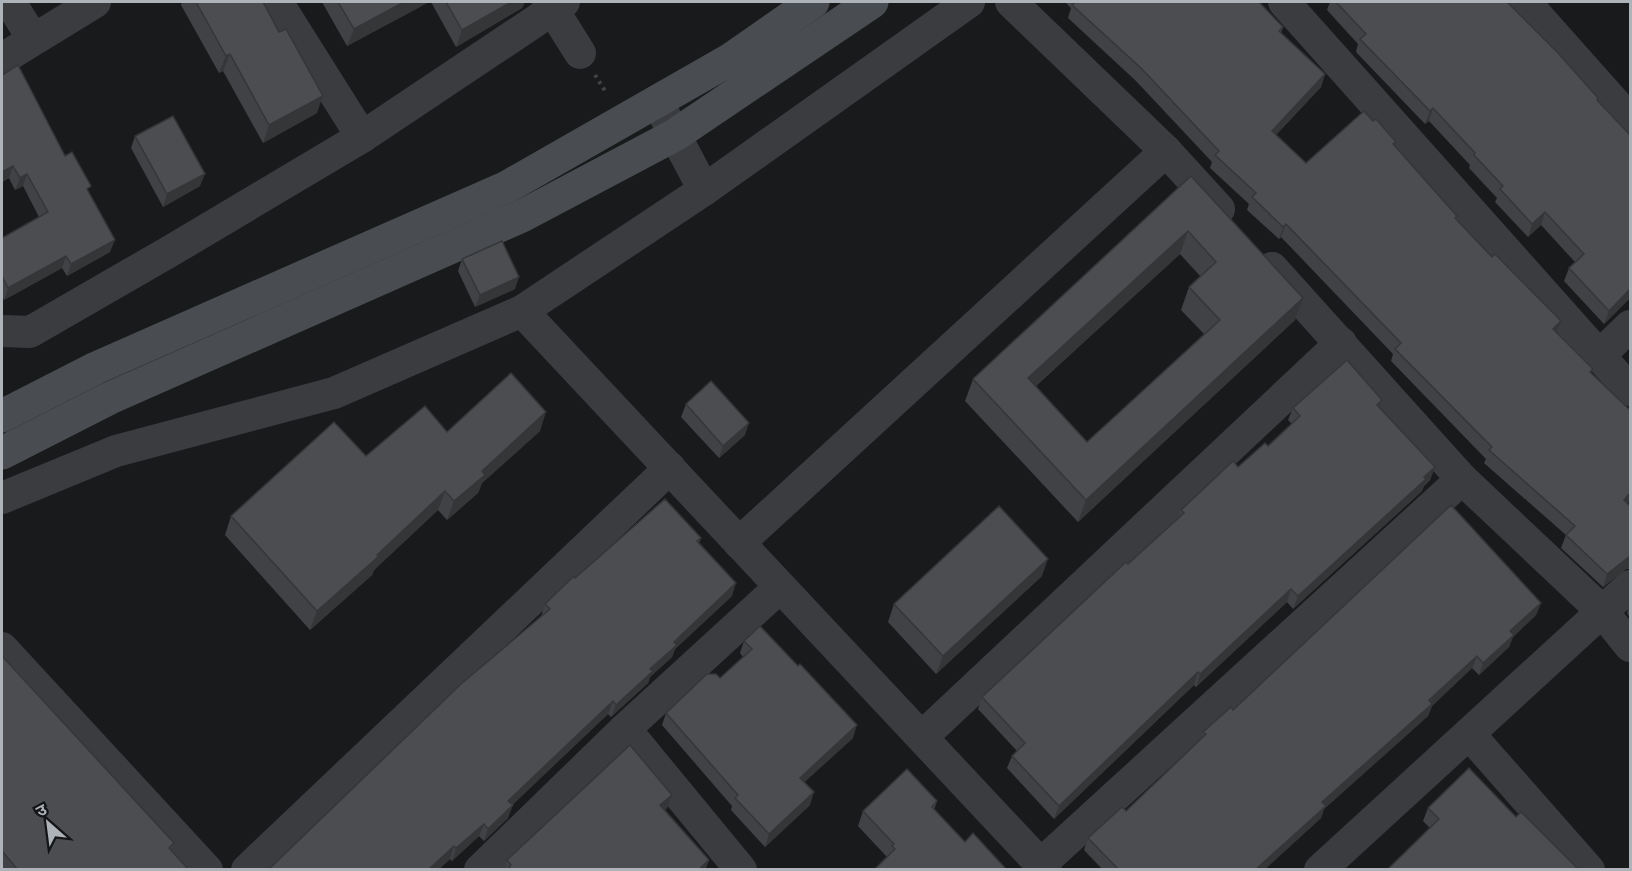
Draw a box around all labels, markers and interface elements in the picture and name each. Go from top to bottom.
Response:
north arrow [18,793,78,853]
text: उ [32,798,50,821]

